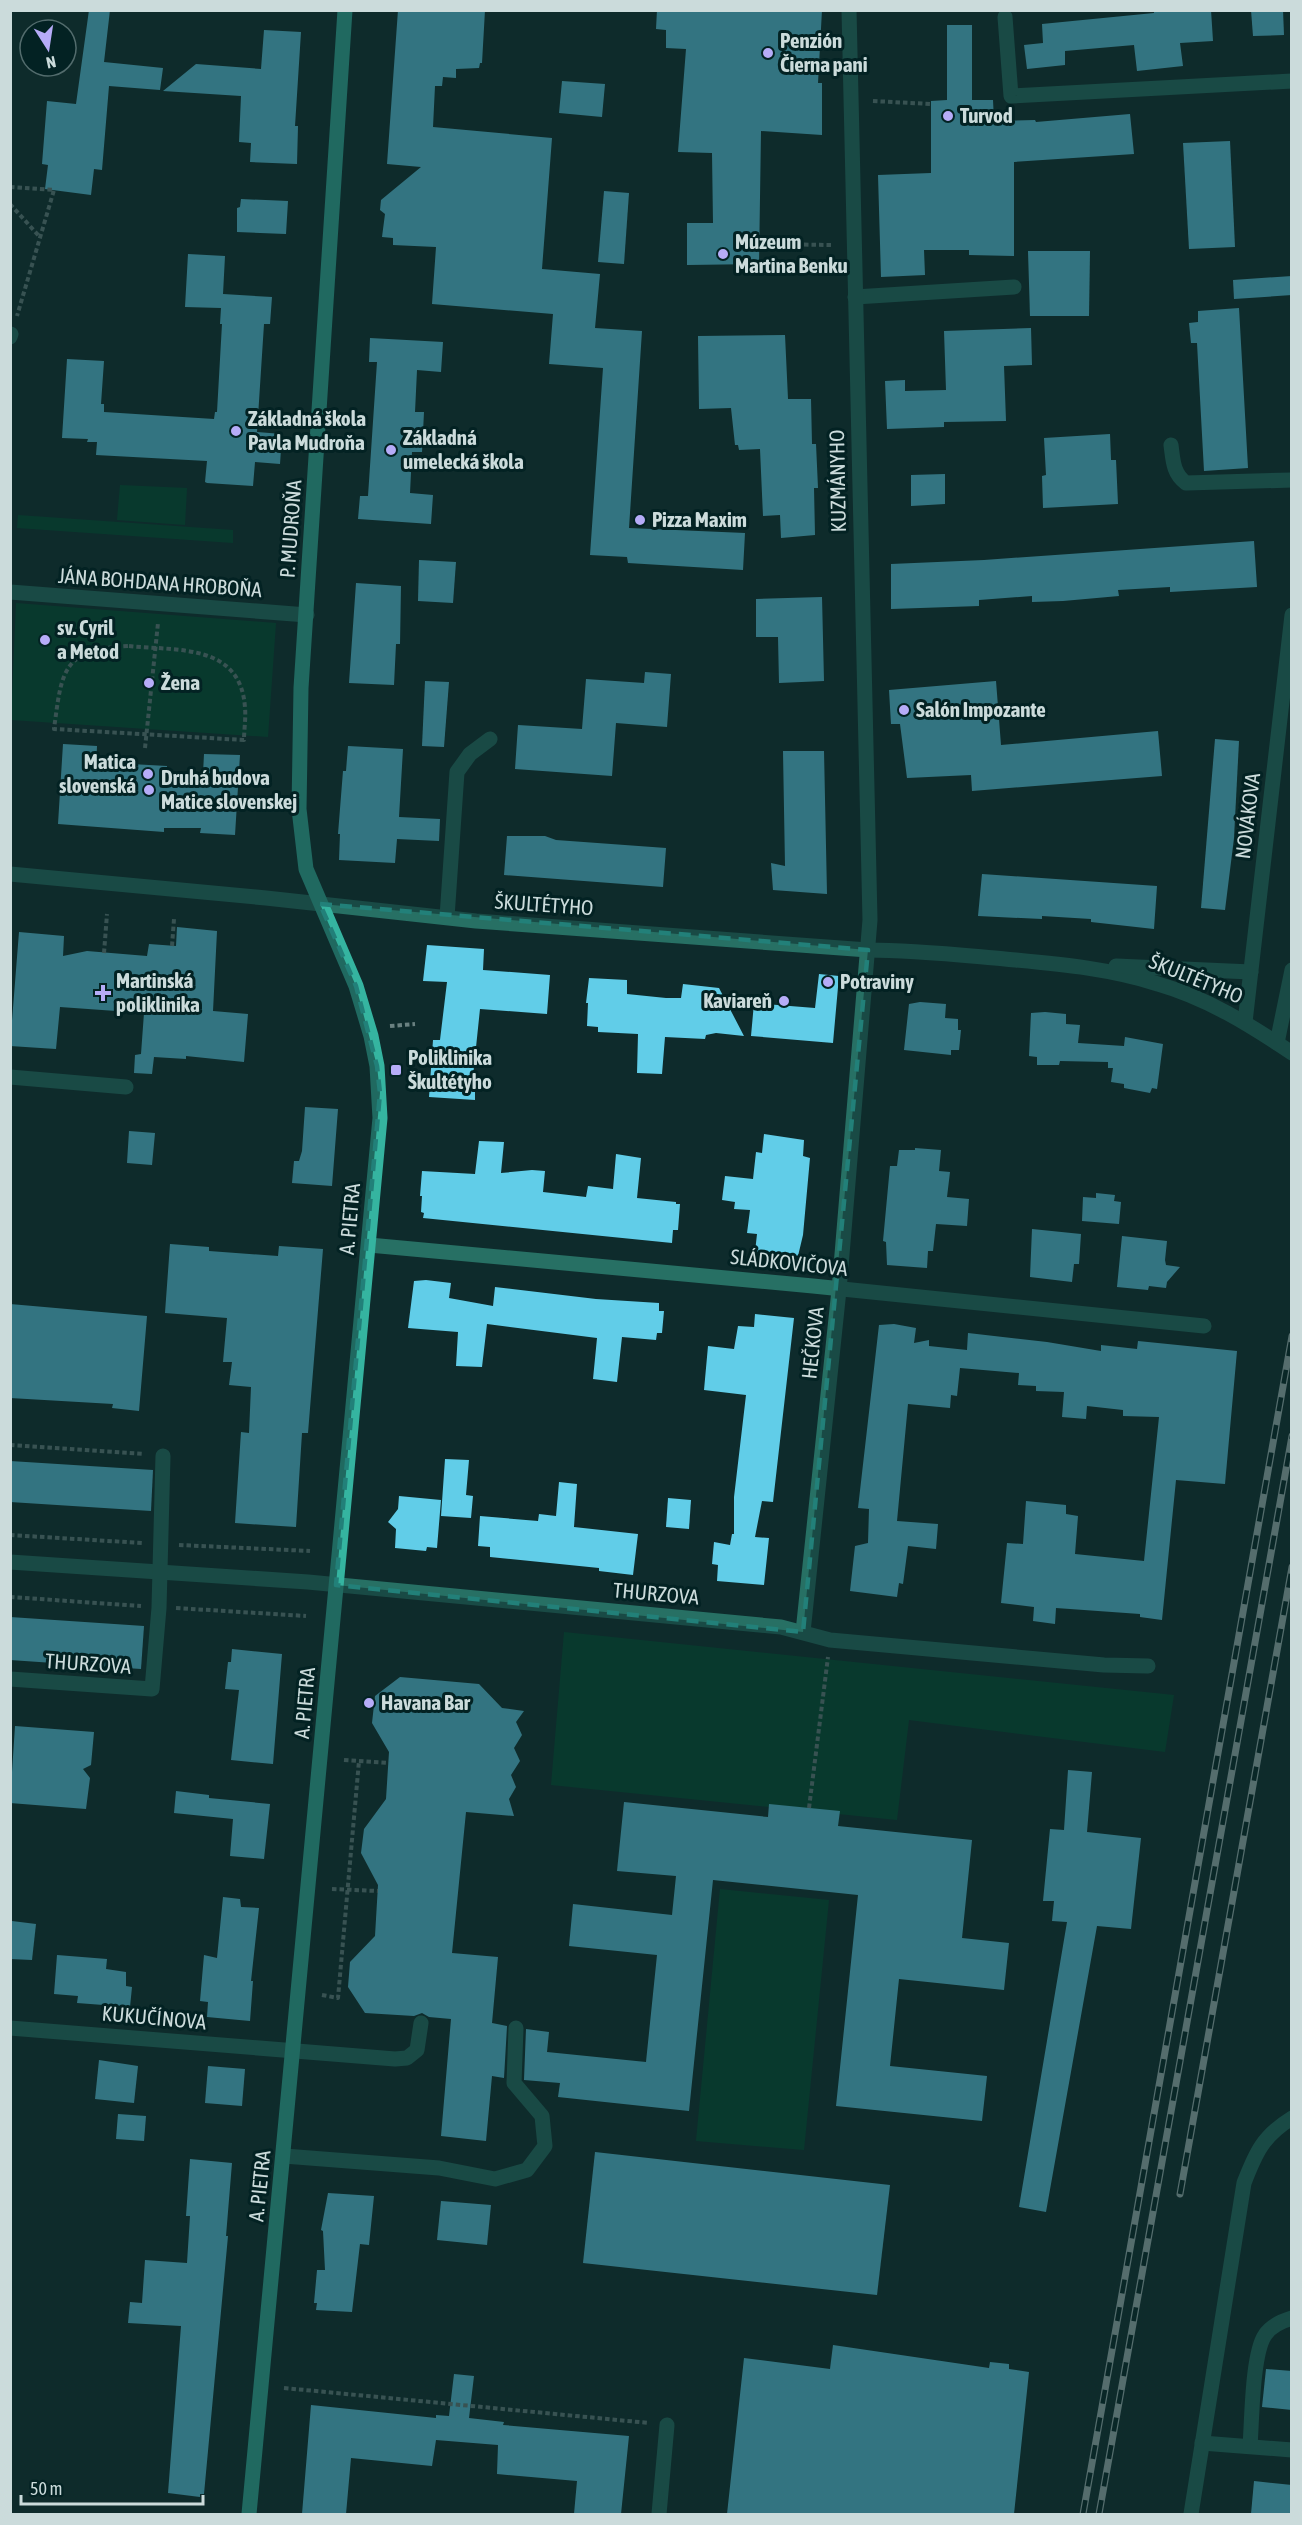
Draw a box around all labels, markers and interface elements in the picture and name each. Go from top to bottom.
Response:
north arrow [18,18,78,78]
place label: Penzión Čierna pani [780,28,868,76]
marker: Penzión Čierna pani [761,46,775,60]
text: N [45,53,58,72]
place label: Turvod [960,103,1013,127]
marker: Turvod [941,109,955,123]
place label: Múzeum Martina Benku [735,229,848,277]
marker: Múzeum Martina Benku [716,247,730,261]
place label: Základná škola Pavla Mudroňa [248,406,366,454]
marker: Základná škola Pavla Mudroňa [229,424,243,438]
place label: Základná umelecká škola [403,425,524,473]
street label: KUZMÁNYHO [824,429,850,533]
marker: Základná umelecká škola [384,443,398,457]
street label: P. MUDROŇA [275,478,305,579]
place label: Pizza Maxim [652,507,747,531]
marker: Pizza Maxim [633,513,647,527]
street label: JÁNA BOHDANA HROBOŇA [57,563,263,601]
place label: sv. Cyril a Metod [57,615,119,663]
marker: sv. Cyril a Metod [38,633,52,647]
place label: Žena [161,670,200,694]
marker: Žena [142,676,156,690]
place label: Salón Impozante [916,697,1046,721]
marker: Salón Impozante [897,703,911,717]
place label: Matica slovenská [59,749,136,797]
place label: Druhá budova Matice slovenskej [161,765,297,813]
marker: Matica slovenská [141,767,155,781]
street label: NOVÁKOVA [1230,771,1264,860]
marker: Druhá budova Matice slovenskej [142,783,156,797]
street label: ŠKULTÉTYHO [494,889,594,919]
street label: ŠKULTÉTYHO [1146,948,1247,1008]
place label: Martinská poliklinika [116,968,200,1016]
place label: Potraviny [840,969,914,993]
marker: Potraviny [821,975,835,989]
marker: Martinská poliklinika [94,984,112,1002]
place label: Kaviareň [703,988,772,1012]
marker: Kaviareň [777,994,791,1008]
place label: Poliklinika Škultétyho [408,1045,492,1093]
marker: Poliklinika Škultétyho [389,1063,403,1077]
street label: A. PIETRA [334,1182,364,1256]
street label: SLÁDKOVIČOVA [729,1244,850,1280]
street label: HEČKOVA [796,1305,828,1380]
street label: THURZOVA [612,1577,701,1609]
street label: THURZOVA [44,1648,132,1678]
street label: A. PIETRA [289,1666,319,1740]
place label: Havana Bar [381,1690,471,1714]
marker: Havana Bar [362,1696,376,1710]
street label: KUKUČÍNOVA [101,2000,208,2034]
street label: A. PIETRA [243,2148,275,2223]
scale bar [21,2468,202,2506]
text: 50 m [30,2478,62,2499]

